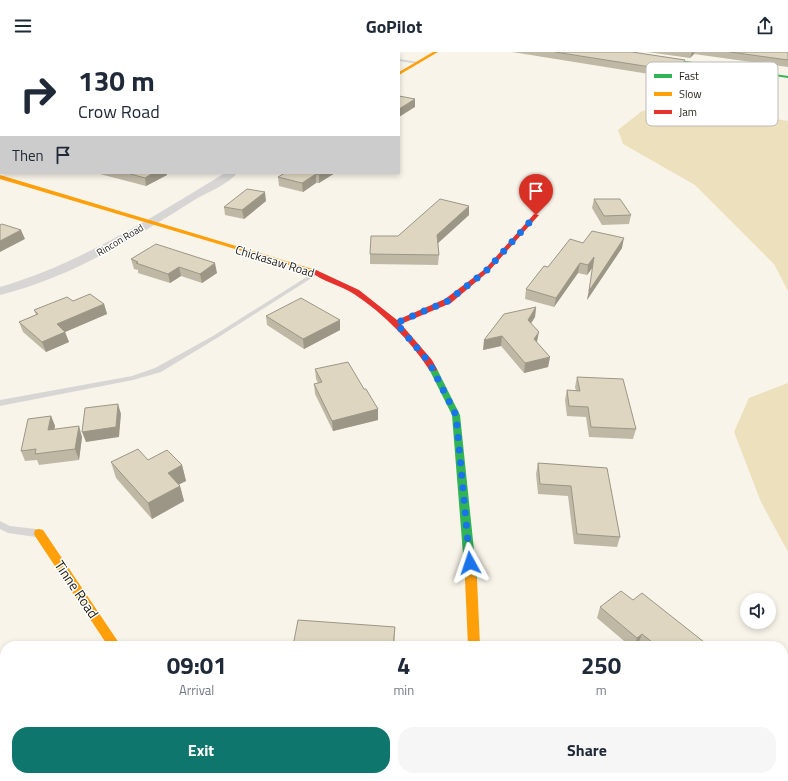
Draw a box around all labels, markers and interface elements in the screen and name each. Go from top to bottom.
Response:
text: GoPilot [366,13,422,40]
icon: menu [12,15,34,37]
icon: share [754,15,776,37]
text: 130 m [78,59,155,102]
legend [646,62,778,126]
icon: right [12,68,64,120]
text: Fast [679,68,699,84]
text: Slow [679,86,702,102]
text: Crow Road [78,98,160,125]
text: Jam [679,104,697,120]
text: Then [12,144,44,167]
icon: arrive [52,144,74,166]
pin [519,174,553,215]
icon: arrive [525,180,547,202]
street label: Rincon Road [94,220,146,260]
street label: Chickasaw Road [233,240,317,282]
position arrow [449,542,491,584]
street label: Tinne Road [50,556,104,622]
map controls [740,593,776,629]
button: sound [740,593,776,629]
text: 09:01 [167,647,227,683]
text: 4 [397,647,411,683]
text: 250 [581,647,621,683]
text: Arrival [179,680,214,700]
text: min [393,680,414,700]
text: m [596,680,607,700]
button: Exit [12,727,390,773]
button: Share [398,727,776,773]

